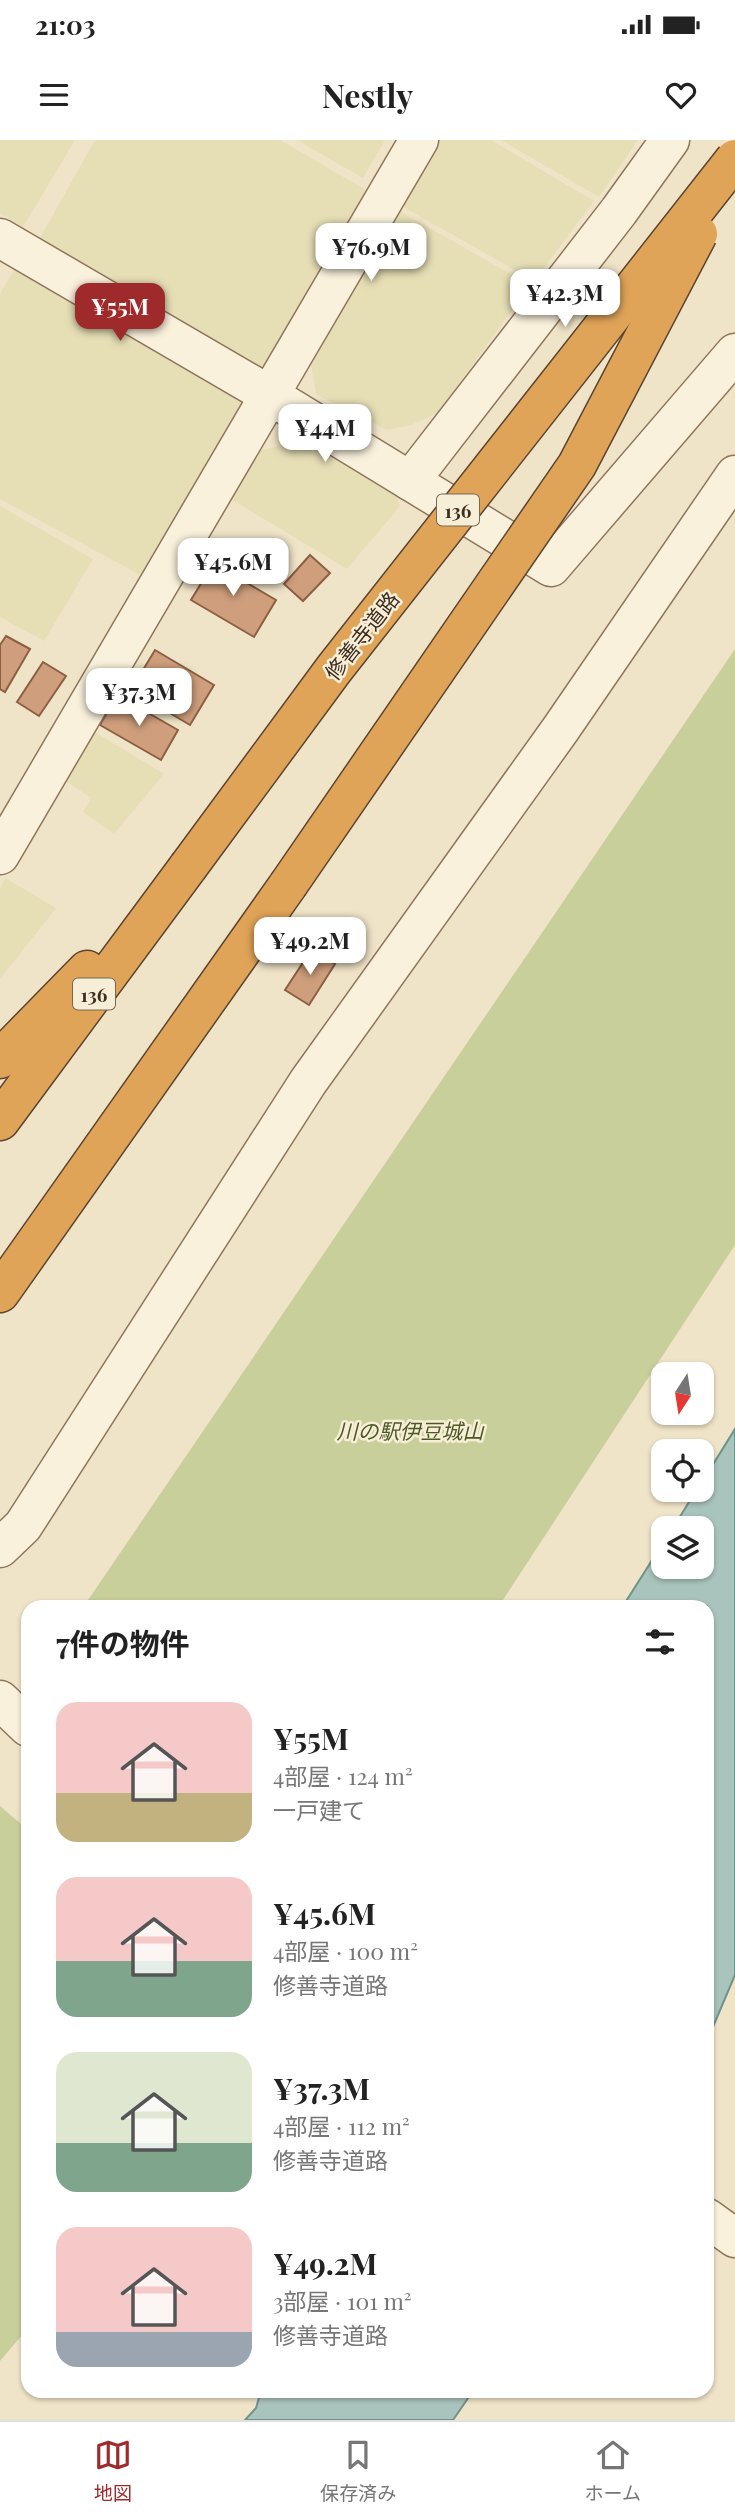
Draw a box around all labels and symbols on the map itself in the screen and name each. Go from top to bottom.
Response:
pin: ¥76.9M [314,223,428,283]
pin: ¥42.3M [508,270,622,329]
pin: ¥55M [79,284,161,343]
pin: ¥44M [284,404,366,464]
road number: 136 [437,494,479,526]
pin: ¥45.6M [176,538,290,598]
street label: 修善寺道路 [318,585,404,685]
pin: ¥37.3M [82,668,196,728]
pin: ¥49.2M [253,918,367,977]
road number: 136 [73,978,115,1010]
north arrow [651,1362,714,1424]
park label: 川の駅伊豆城山 [337,1416,485,1444]

